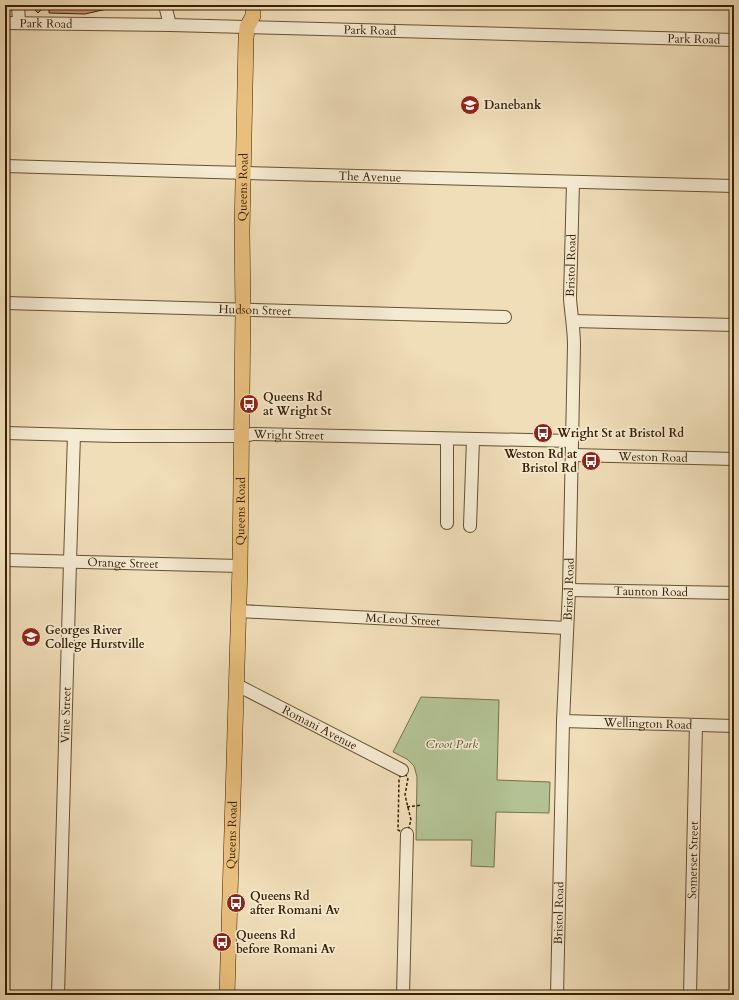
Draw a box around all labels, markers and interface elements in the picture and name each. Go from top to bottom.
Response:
street label: Park Road [20,15,73,32]
street label: Park Road [343,22,397,39]
street label: Park Road [667,30,721,48]
school or university icon: Danebank [459,94,481,116]
place label: Danebank [484,97,542,113]
street label: Queens Road [234,152,252,222]
street label: The Avenue [338,168,402,186]
street label: Bristol Road [562,233,580,297]
street label: Hudson Street [218,301,292,319]
place label: Queens Rd at Wright St [263,389,332,419]
bus stop icon: Queens Rd at Wright St [238,393,260,415]
bus stop icon: Wright St at Bristol Rd [532,422,554,444]
place label: Wright St at Bristol Rd [556,425,684,441]
street label: Wright Street [252,426,324,444]
place label: Weston Rd at Bristol Rd [503,446,578,476]
street label: Weston Road [617,448,689,466]
bus stop icon: Weston Rd at Bristol Rd [580,450,602,472]
street label: Queens Road [232,476,249,545]
street label: Orange Street [87,554,159,572]
street label: Bristol Road [560,557,578,621]
street label: Taunton Road [614,583,689,600]
street label: McLeod Street [365,610,441,629]
place label: Georges River College Hurstville [45,622,145,652]
school or university icon: Georges River College Hurstville [20,626,42,648]
street label: Vine Street [57,686,75,744]
street label: Romani Avenue [279,702,360,754]
street label: Wellington Road [602,714,693,733]
park label: Croot Park [426,736,478,752]
street label: Queens Road [223,800,241,869]
street label: Somerset Street [684,821,702,899]
street label: Bristol Road [550,881,567,945]
place label: Queens Rd after Romani Av [250,888,340,918]
bus stop icon: Queens Rd after Romani Av [225,892,247,914]
place label: Queens Rd before Romani Av [236,927,336,957]
bus stop icon: Queens Rd before Romani Av [211,931,233,953]

